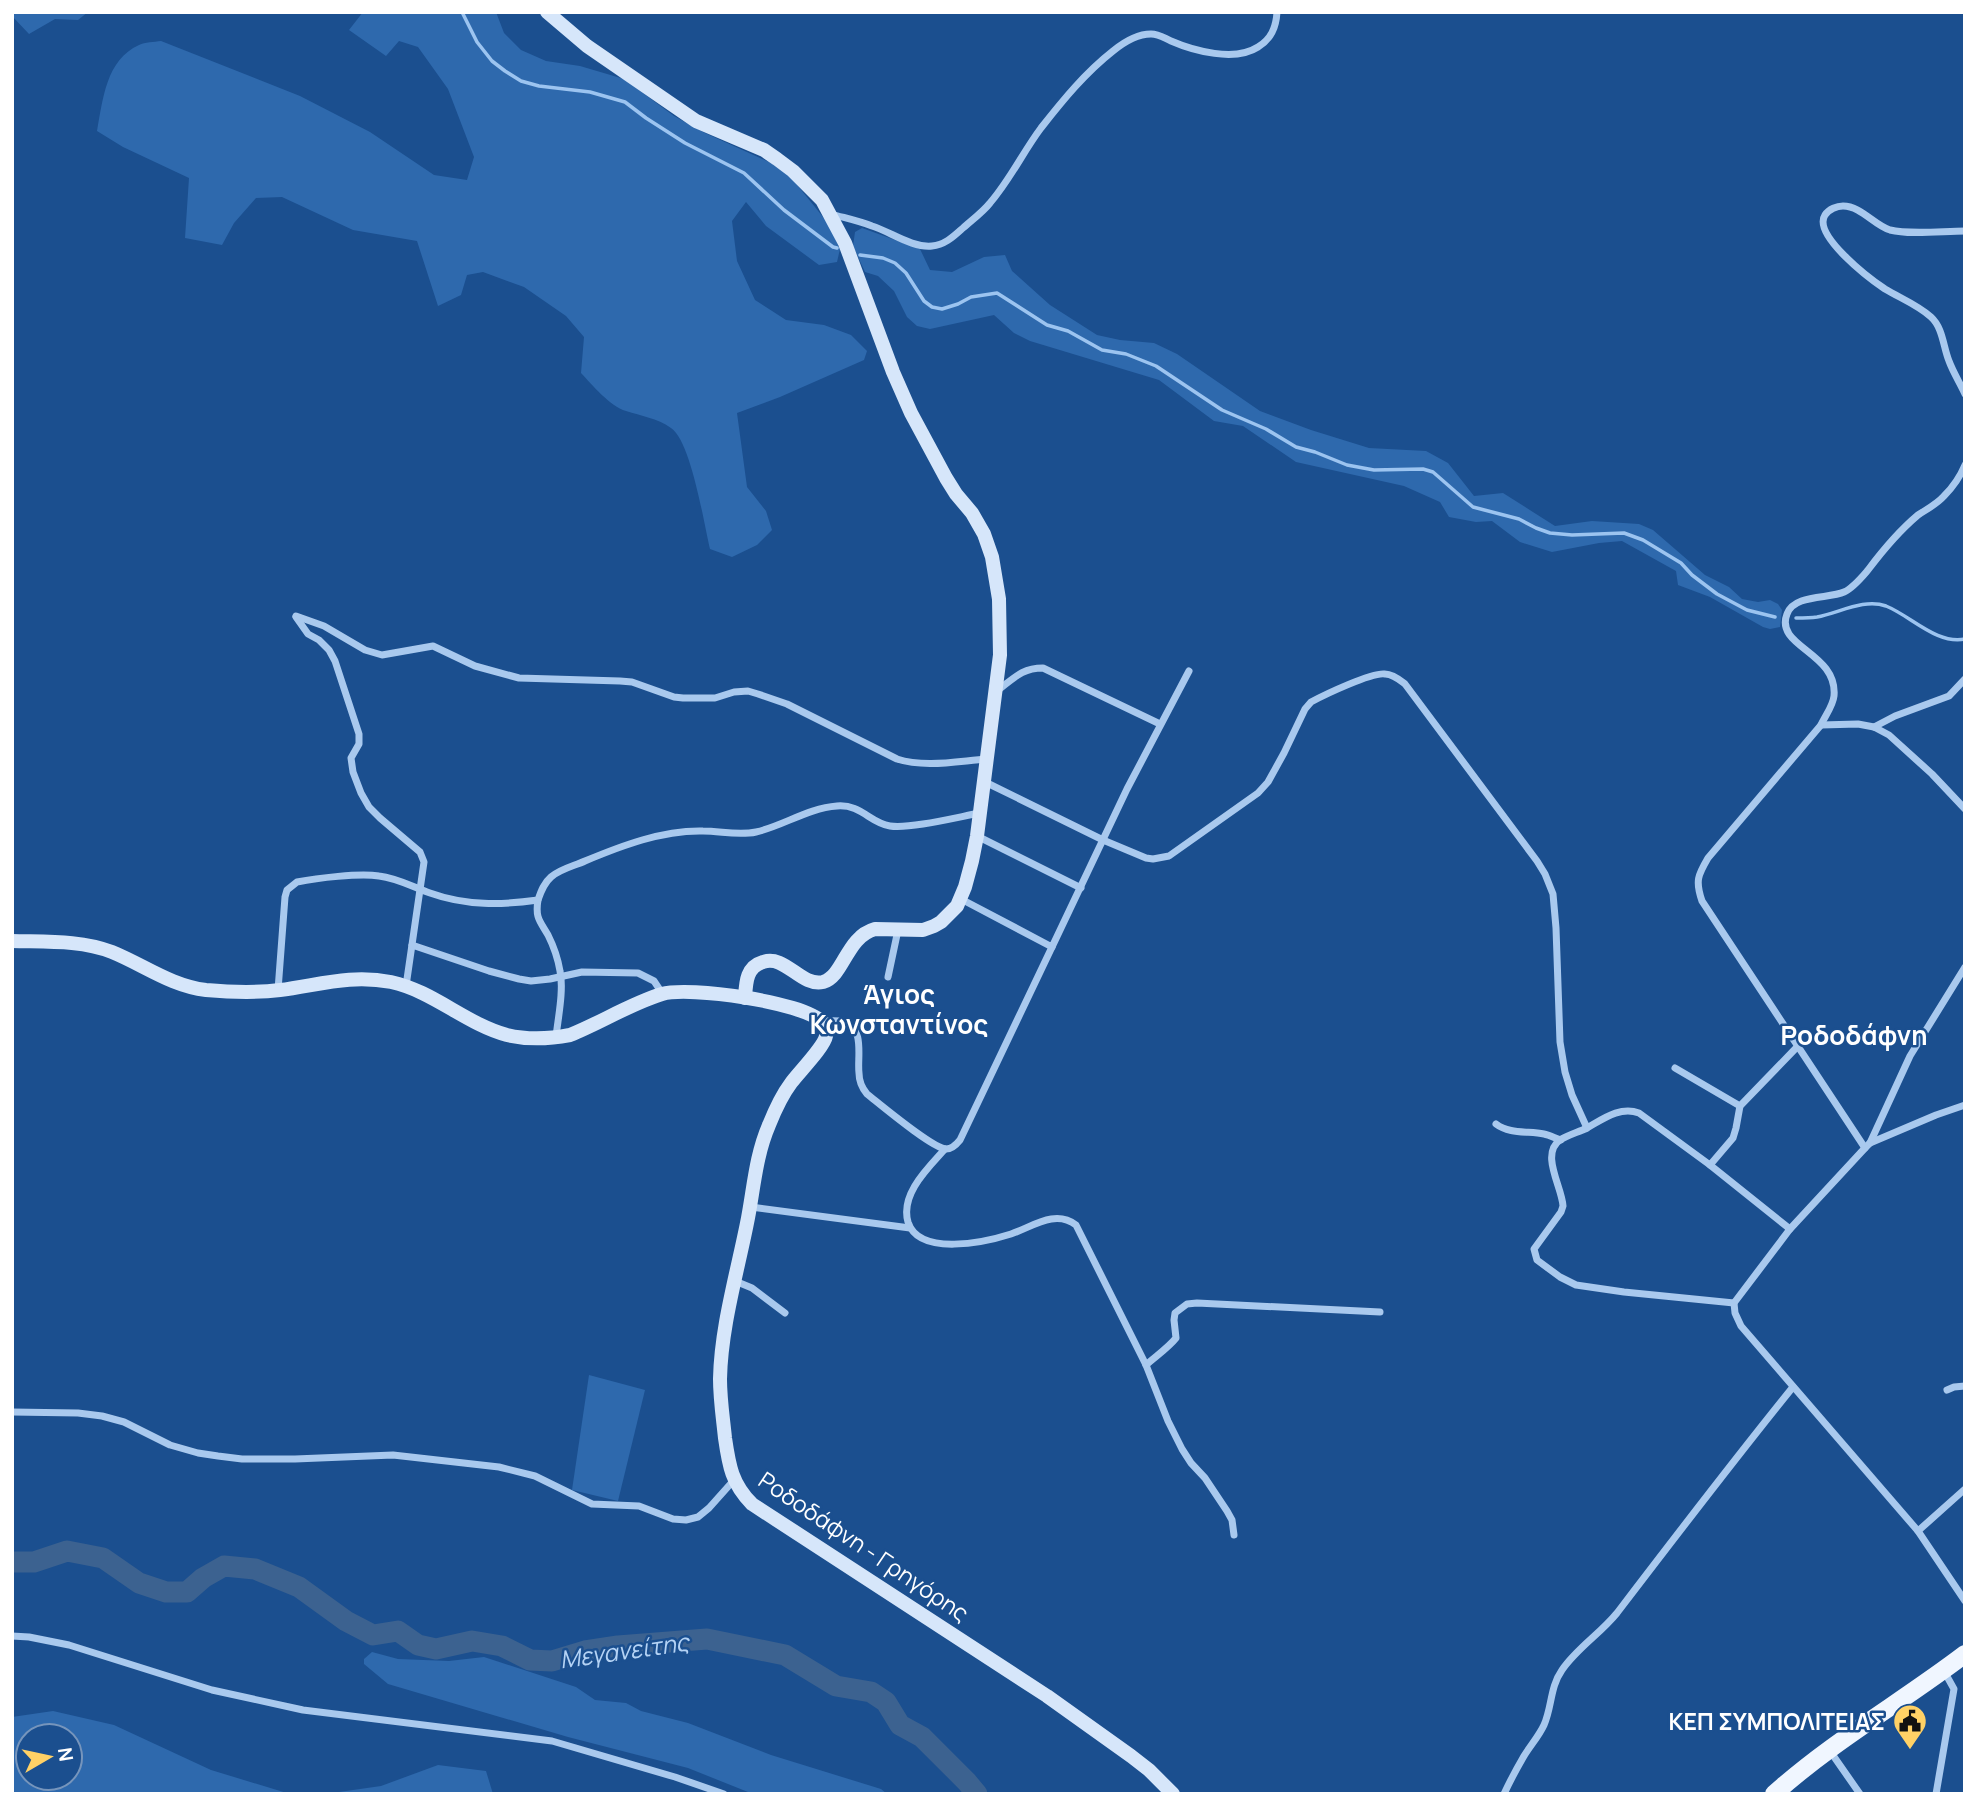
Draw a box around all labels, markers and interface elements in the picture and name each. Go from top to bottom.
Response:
district label: Άγιος Κωνσταντίνος [810,976,988,1042]
district label: Ροδοδάφνη [1780,1017,1928,1053]
street label: Ροδοδάφνη - Γρηγόρης [752,1464,976,1628]
water label: Μεγανείτης [557,1624,692,1675]
public building icon: ΚΕΠ ΣΥΜΠΟΛΙΤΕΙΑΣ [1891,1702,1929,1751]
place label: ΚΕΠ ΣΥΜΠΟΛΙΤΕΙΑΣ [1669,1705,1885,1737]
north arrow [14,1722,84,1792]
text: N [52,1746,80,1763]

